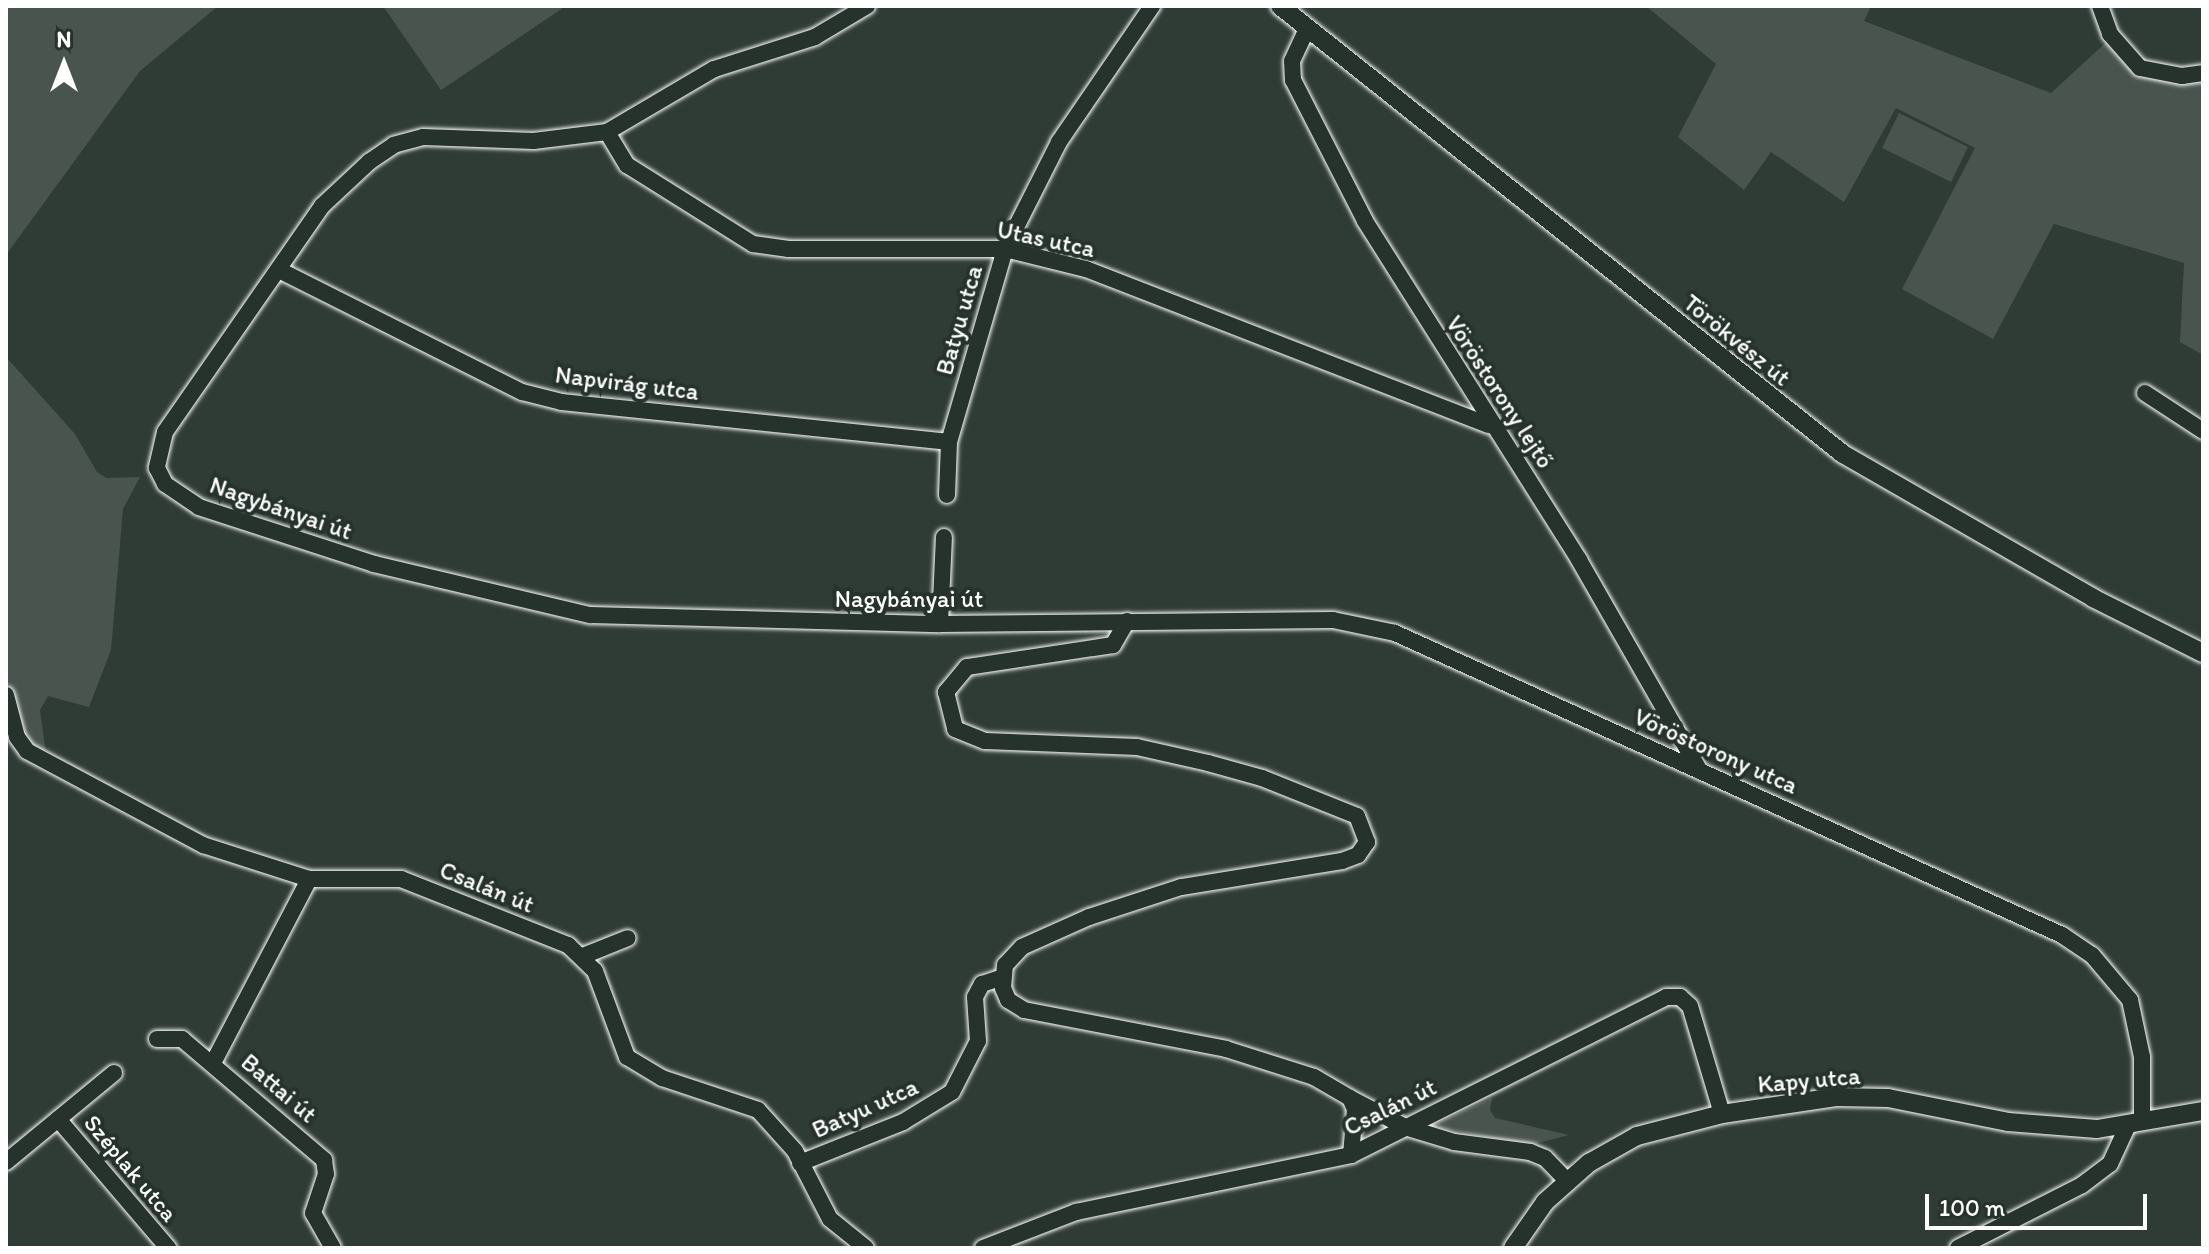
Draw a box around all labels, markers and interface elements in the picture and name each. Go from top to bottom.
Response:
north arrow [24,24,104,104]
text: N [57,26,71,53]
street label: Utas utca [995,215,1097,263]
street label: Batyu utca [930,262,988,378]
street label: Törökvész út [1678,288,1796,392]
street label: Vöröstorony lejtő [1440,310,1560,474]
street label: Napvirág utca [554,360,700,406]
street label: Nagybányai út [206,470,356,546]
street label: Nagybányai út [835,585,983,613]
street label: Vöröstorony utca [1630,702,1802,800]
street label: Csalán út [436,855,538,919]
street label: Battai út [235,1047,323,1129]
street label: Kapy utca [1757,1061,1861,1099]
street label: Batyu utca [808,1072,922,1144]
street label: Csalán út [1339,1072,1441,1142]
street label: Széplak utca [78,1109,184,1227]
scale bar [1929,1178,2151,1228]
text: 100 m [1939,1193,2005,1222]

